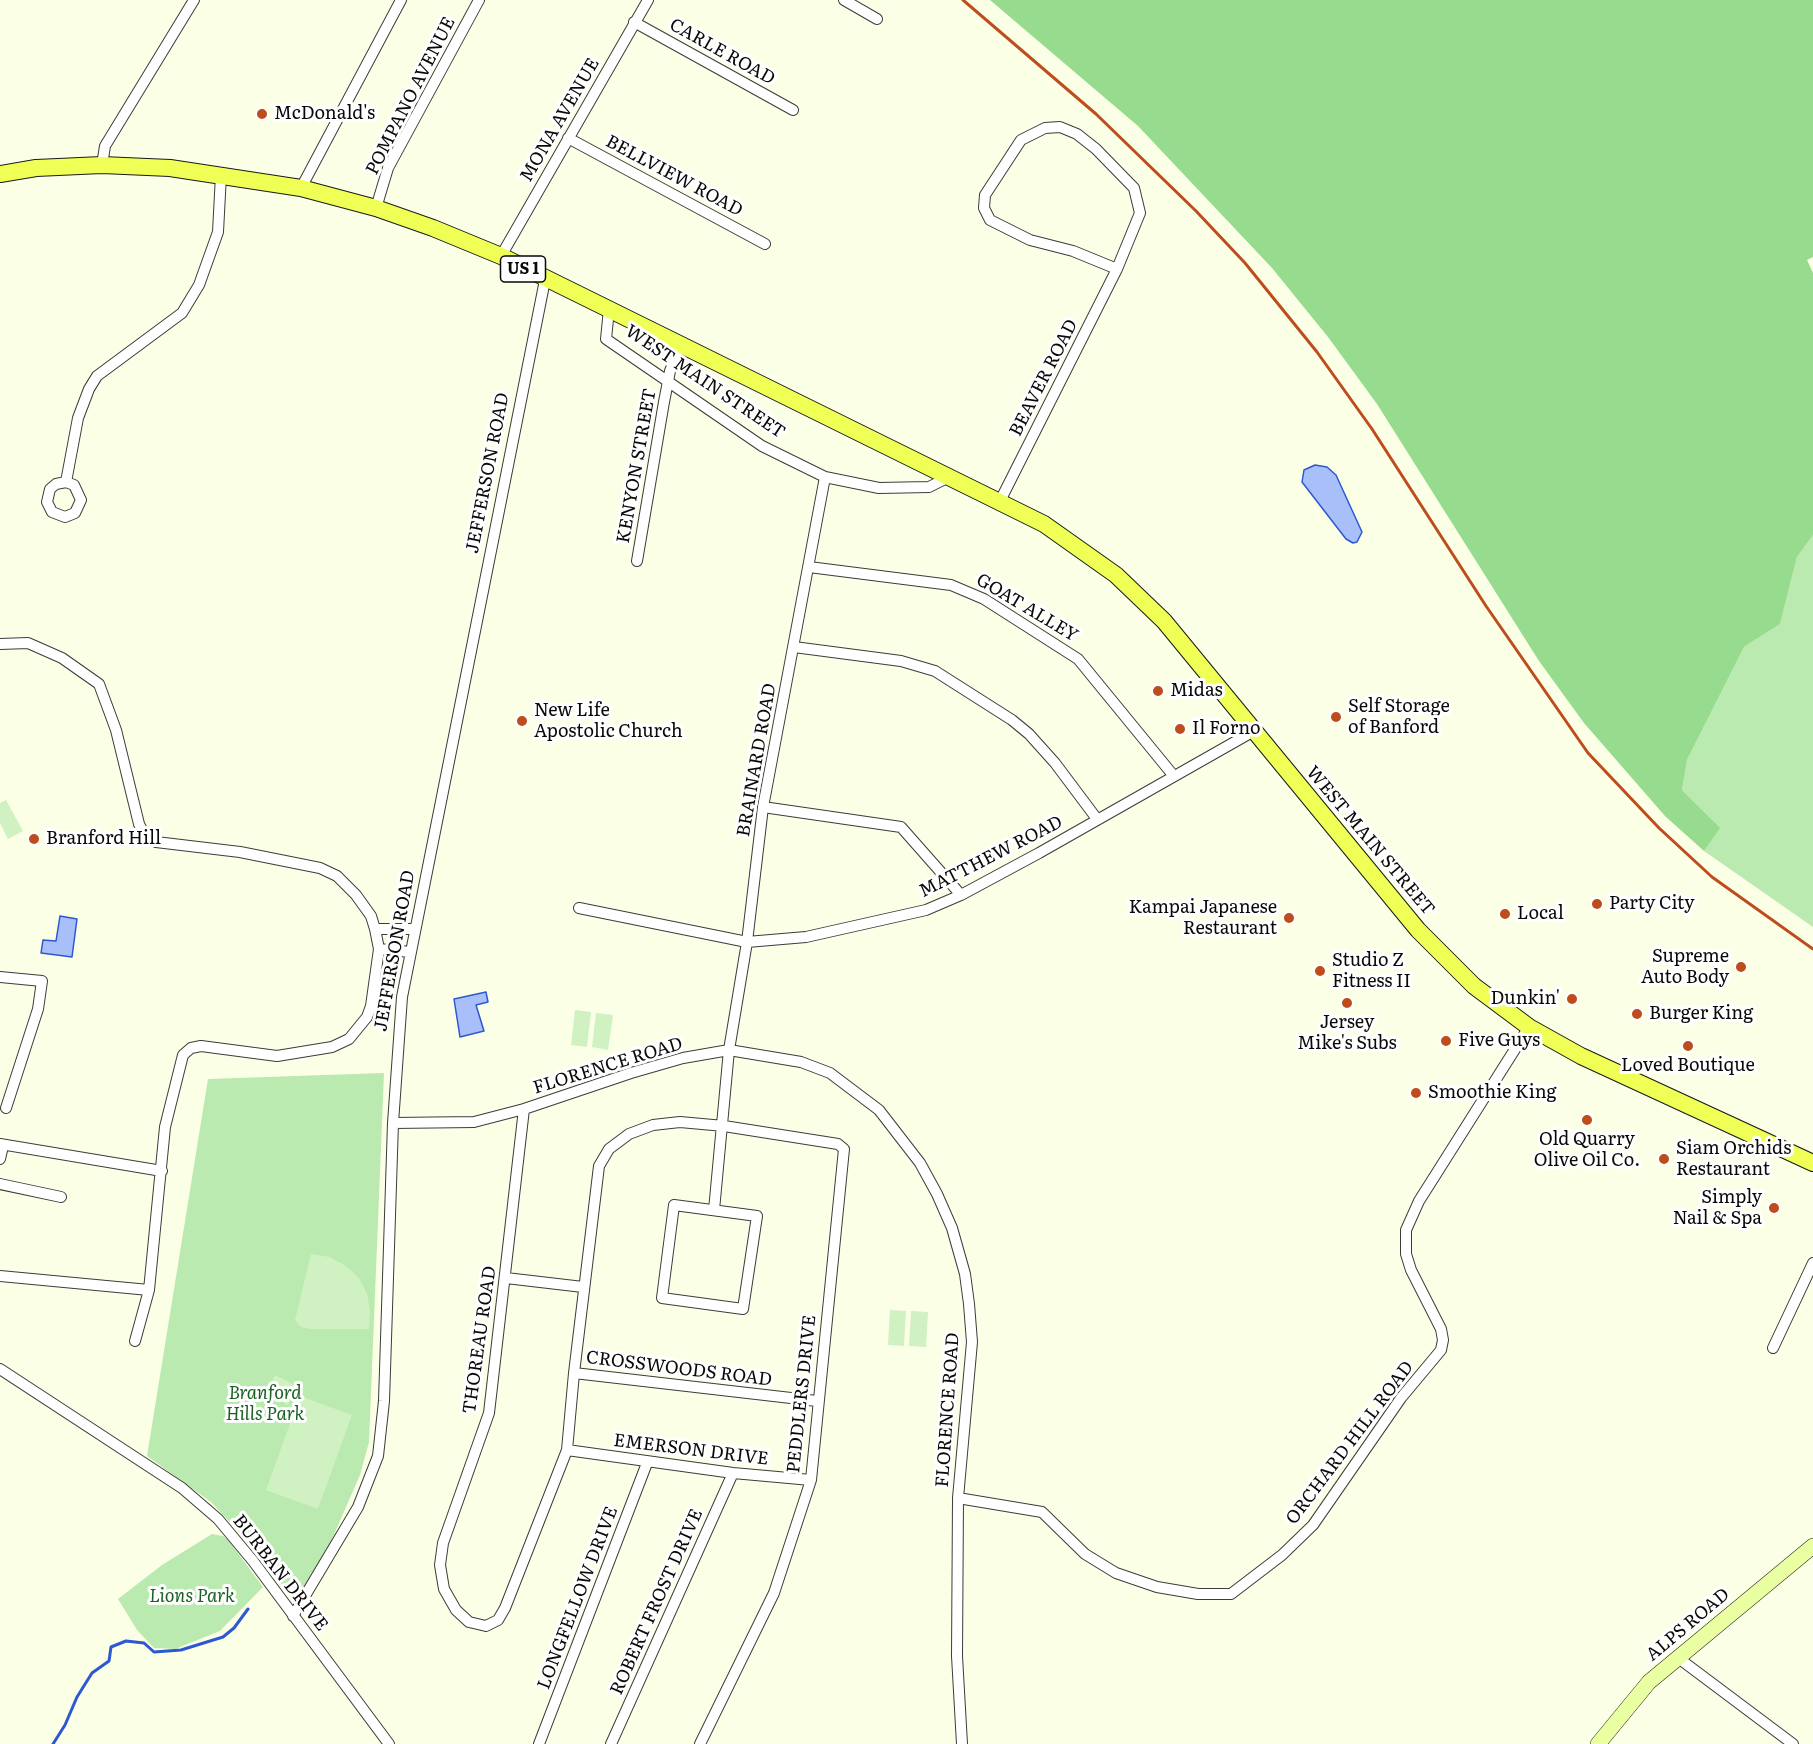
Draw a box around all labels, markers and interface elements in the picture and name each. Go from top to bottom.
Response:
street label: POMPANO AVENUE [362,13,460,179]
street label: CARLE ROAD [665,14,779,90]
street label: MONA AVENUE [516,54,604,186]
place label: McDonald's [274,103,375,125]
marker: McDonald's [255,107,269,121]
street label: BELLVIEW ROAD [602,131,746,221]
road number: US 1 [500,256,546,282]
street label: BEAVER ROAD [1005,316,1083,440]
street label: WEST MAIN STREET [621,320,789,444]
street label: KENYON STREET [613,387,661,545]
street label: JEFFERSON ROAD [462,391,514,555]
street label: GOAT ALLEY [972,569,1082,647]
place label: Midas [1170,680,1223,702]
street label: BRAINARD ROAD [733,682,781,838]
marker: Midas [1151,684,1165,698]
place label: Self Storage of Banford [1348,696,1450,738]
place label: New Life Apostolic Church [534,700,683,742]
marker: Self Storage of Banford [1329,710,1343,724]
marker: New Life Apostolic Church [515,714,529,728]
place label: Il Forno [1192,718,1261,740]
marker: Il Forno [1173,722,1187,736]
street label: WEST MAIN STREET [1301,762,1439,920]
street label: MATTHEW ROAD [916,811,1066,903]
place label: Branford Hill [46,828,161,850]
marker: Branford Hill [27,832,41,846]
street label: JEFFERSON ROAD [370,869,420,1033]
place label: Party City [1609,893,1695,915]
place label: Kampai Japanese Restaurant [1129,897,1277,940]
marker: Party City [1590,897,1604,911]
place label: Local [1517,903,1564,925]
marker: Local [1498,907,1512,921]
marker: Kampai Japanese Restaurant [1282,911,1296,925]
place label: Supreme Auto Body [1641,946,1729,988]
place label: Studio Z Fitness II [1332,950,1411,992]
marker: Supreme Auto Body [1734,960,1748,974]
marker: Studio Z Fitness II [1313,964,1327,978]
place label: Dunkin' [1491,988,1560,1010]
marker: Dunkin' [1565,992,1579,1006]
marker: Jersey Mike's Subs [1340,996,1354,1010]
place label: Burger King [1649,1003,1753,1025]
marker: Burger King [1630,1007,1644,1021]
place label: Jersey Mike's Subs [1297,1012,1397,1054]
place label: Five Guys [1458,1030,1540,1052]
street label: FLORENCE ROAD [531,1033,685,1099]
marker: Five Guys [1439,1034,1453,1048]
marker: Loved Boutique [1681,1039,1695,1053]
place label: Loved Boutique [1621,1055,1755,1077]
place label: Smoothie King [1428,1082,1557,1104]
marker: Smoothie King [1409,1086,1423,1100]
marker: Old Quarry Olive Oil Co. [1580,1113,1594,1127]
place label: Old Quarry Olive Oil Co. [1534,1129,1640,1172]
place label: Siam Orchids Restaurant [1676,1138,1791,1180]
marker: Siam Orchids Restaurant [1657,1152,1671,1166]
place label: Simply Nail & Spa [1673,1187,1762,1230]
marker: Simply Nail & Spa [1767,1201,1781,1215]
street label: THOREAU ROAD [459,1265,501,1415]
street label: PEDDLERS DRIVE [783,1314,821,1474]
street label: FLORENCE ROAD [932,1332,964,1488]
street label: CROSSWOODS ROAD [585,1347,773,1391]
street label: ORCHARD HILL ROAD [1282,1357,1418,1529]
park label: Branford Hills Park [226,1383,304,1426]
street label: EMERSON DRIVE [612,1430,770,1470]
street label: LONGFELLOW DRIVE [533,1504,623,1692]
street label: ROBERT FROST DRIVE [606,1506,708,1698]
street label: BURBAN DRIVE [228,1511,332,1635]
street label: ALPS ROAD [1642,1584,1734,1666]
park label: Lions Park [149,1586,235,1608]

